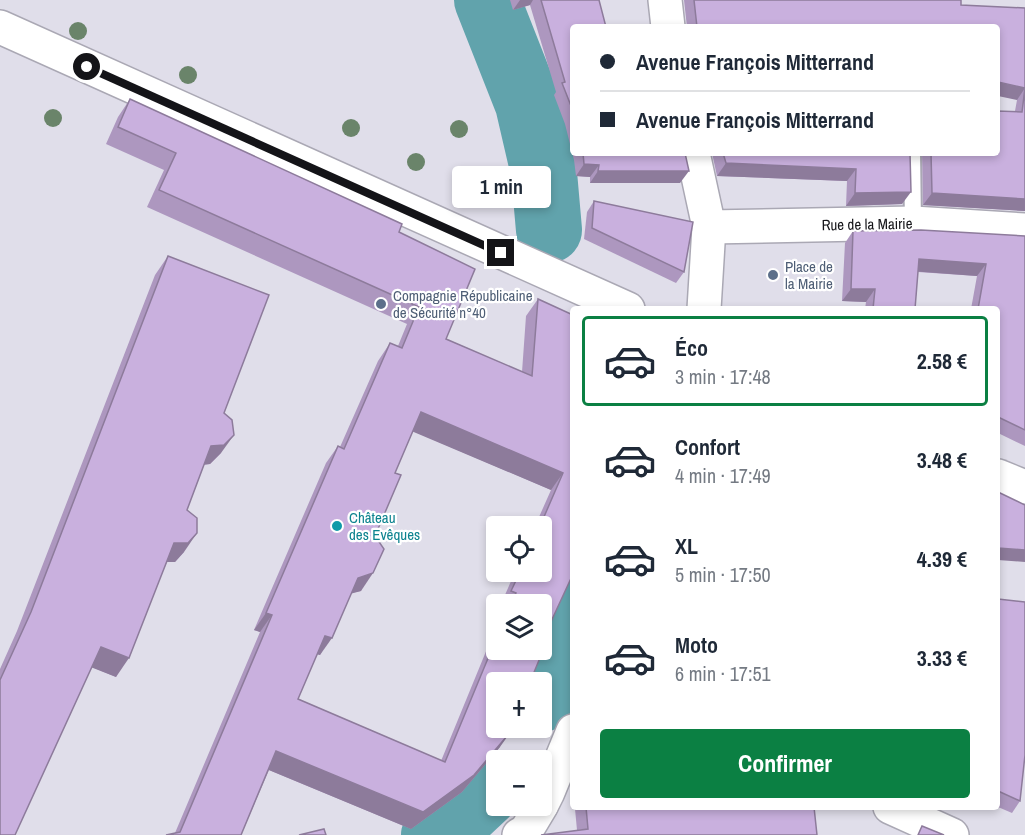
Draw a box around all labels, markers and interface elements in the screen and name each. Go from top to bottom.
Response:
text: Avenue François Mitterrand [636,47,874,77]
route start [73,53,100,80]
text: Avenue François Mitterrand [636,105,874,135]
callout: 1 min [452,166,550,208]
text: 1 min [480,173,523,200]
street label: Rue de la Mairie [821,213,913,235]
route end [487,239,514,266]
place label: Place de la Mairie [785,256,833,294]
marker: Place de la Mairie [766,268,780,282]
place label: Compagnie Républicaine de Sécurité n°40 [393,285,533,323]
marker: Compagnie Républicaine de Sécurité n°40 [374,297,388,311]
text: Éco [675,333,708,363]
icon: car [603,334,657,388]
text: 2.58 € [917,346,967,376]
text: 3 min · 17:48 [675,363,771,390]
text: Confort [675,432,740,462]
icon: car [603,433,657,487]
text: 3.48 € [917,445,967,475]
text: 4 min · 17:49 [675,462,771,489]
place label: Château des Evêques [349,507,420,545]
map controls [486,516,552,816]
button: locate [486,516,552,582]
marker: Château des Evêques [330,519,344,533]
text: XL [675,531,698,561]
icon: car [603,532,657,586]
text: 4.39 € [917,544,967,574]
text: 5 min · 17:50 [675,561,771,588]
button: layers [486,594,552,660]
text: Moto [675,630,718,660]
icon: car [603,631,657,685]
text: 3.33 € [917,643,967,673]
text: 6 min · 17:51 [675,660,771,687]
button: + [486,672,552,738]
button: Confirmer [600,729,970,798]
button: − [486,750,552,816]

